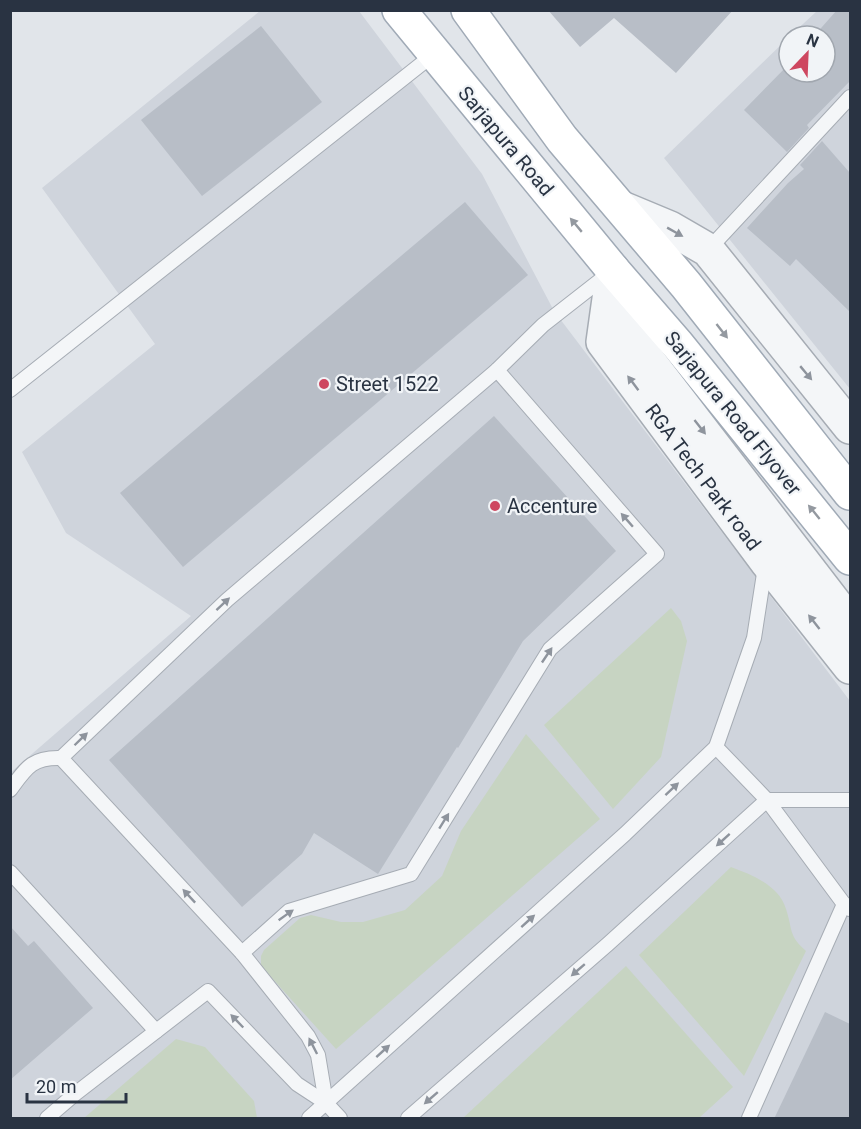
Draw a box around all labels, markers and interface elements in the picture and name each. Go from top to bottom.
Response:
north arrow [777,24,837,84]
text: N [804,30,822,52]
street label: Sarjapura Road [453,81,559,201]
one-way arrow [570,218,583,233]
one-way arrow [667,227,684,237]
one-way arrow [716,323,728,338]
street label: Sarjapura Road Flyover [659,326,807,500]
one-way arrow [799,365,812,380]
place label: Street 1522 [336,372,439,396]
one-way arrow [627,375,639,391]
marker: Street 1522 [317,377,331,391]
street label: RGA Tech Park road [640,399,766,555]
one-way arrow [693,420,705,435]
place label: Accenture [507,494,597,518]
marker: Accenture [488,499,502,513]
one-way arrow [807,504,820,520]
one-way arrow [621,513,634,528]
one-way arrow [215,597,230,611]
one-way arrow [809,614,821,629]
one-way arrow [541,648,553,664]
one-way arrow [74,732,88,746]
one-way arrow [665,782,680,796]
one-way arrow [438,813,449,829]
one-way arrow [716,833,731,847]
one-way arrow [183,889,196,904]
one-way arrow [277,910,294,921]
one-way arrow [521,914,536,928]
one-way arrow [571,963,586,977]
one-way arrow [230,1013,244,1028]
one-way arrow [308,1037,318,1054]
one-way arrow [376,1044,391,1058]
scale bar [27,1066,126,1104]
text: 20 m [36,1076,76,1097]
one-way arrow [424,1091,439,1104]

